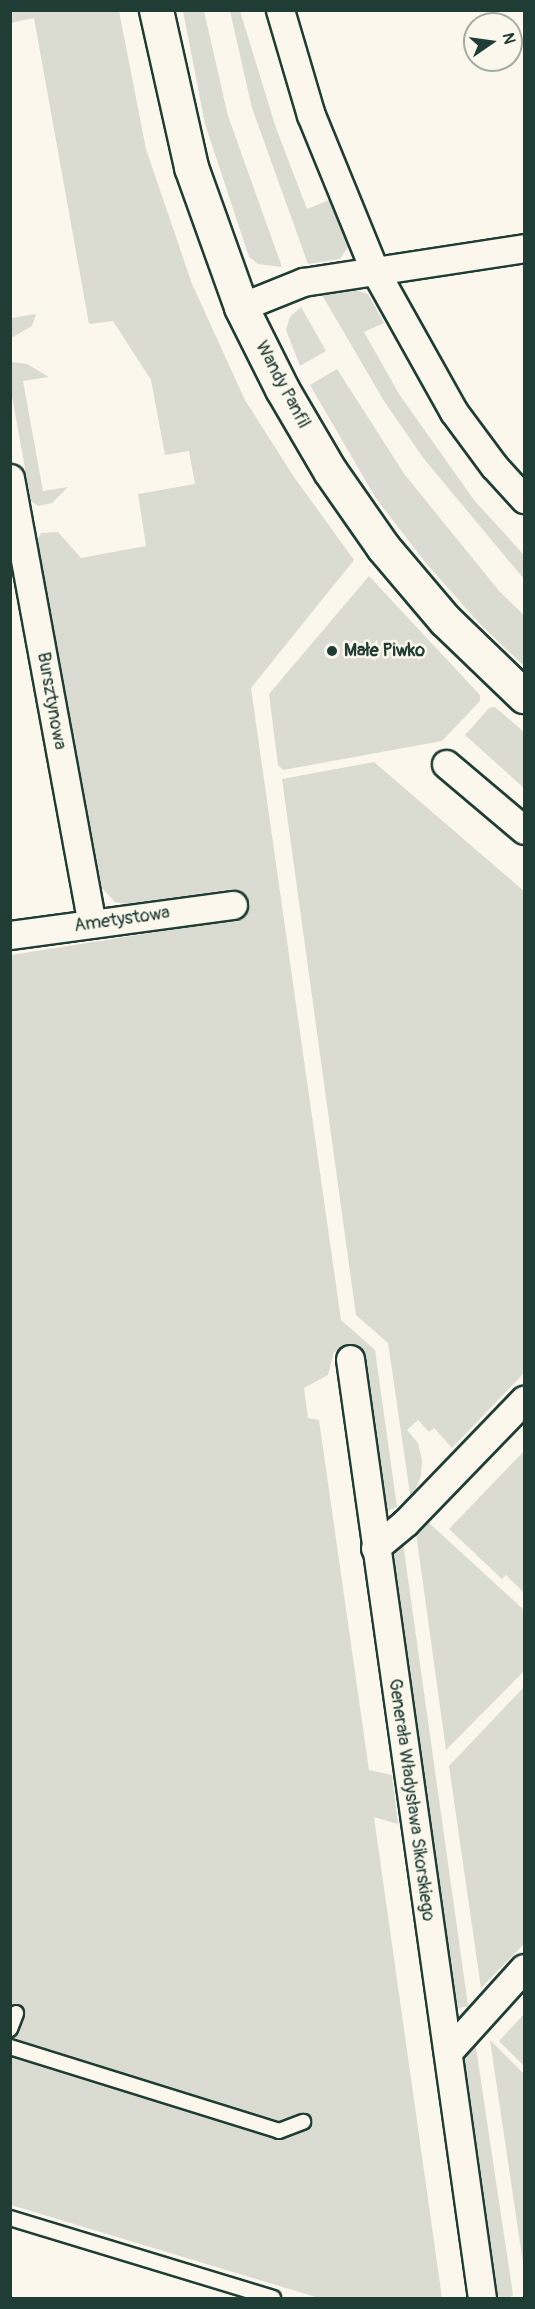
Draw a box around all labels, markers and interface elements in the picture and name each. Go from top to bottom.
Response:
north arrow [463,12,523,72]
text: N [498,31,520,46]
street label: Wandy Panfil [250,338,314,432]
place label: Małe Piwko [344,640,425,662]
marker: Małe Piwko [325,644,339,658]
street label: Bursztynowa [32,651,70,751]
street label: Ametystowa [73,903,171,937]
street label: Generała Władysława Sikorskiego [383,1677,439,1923]

